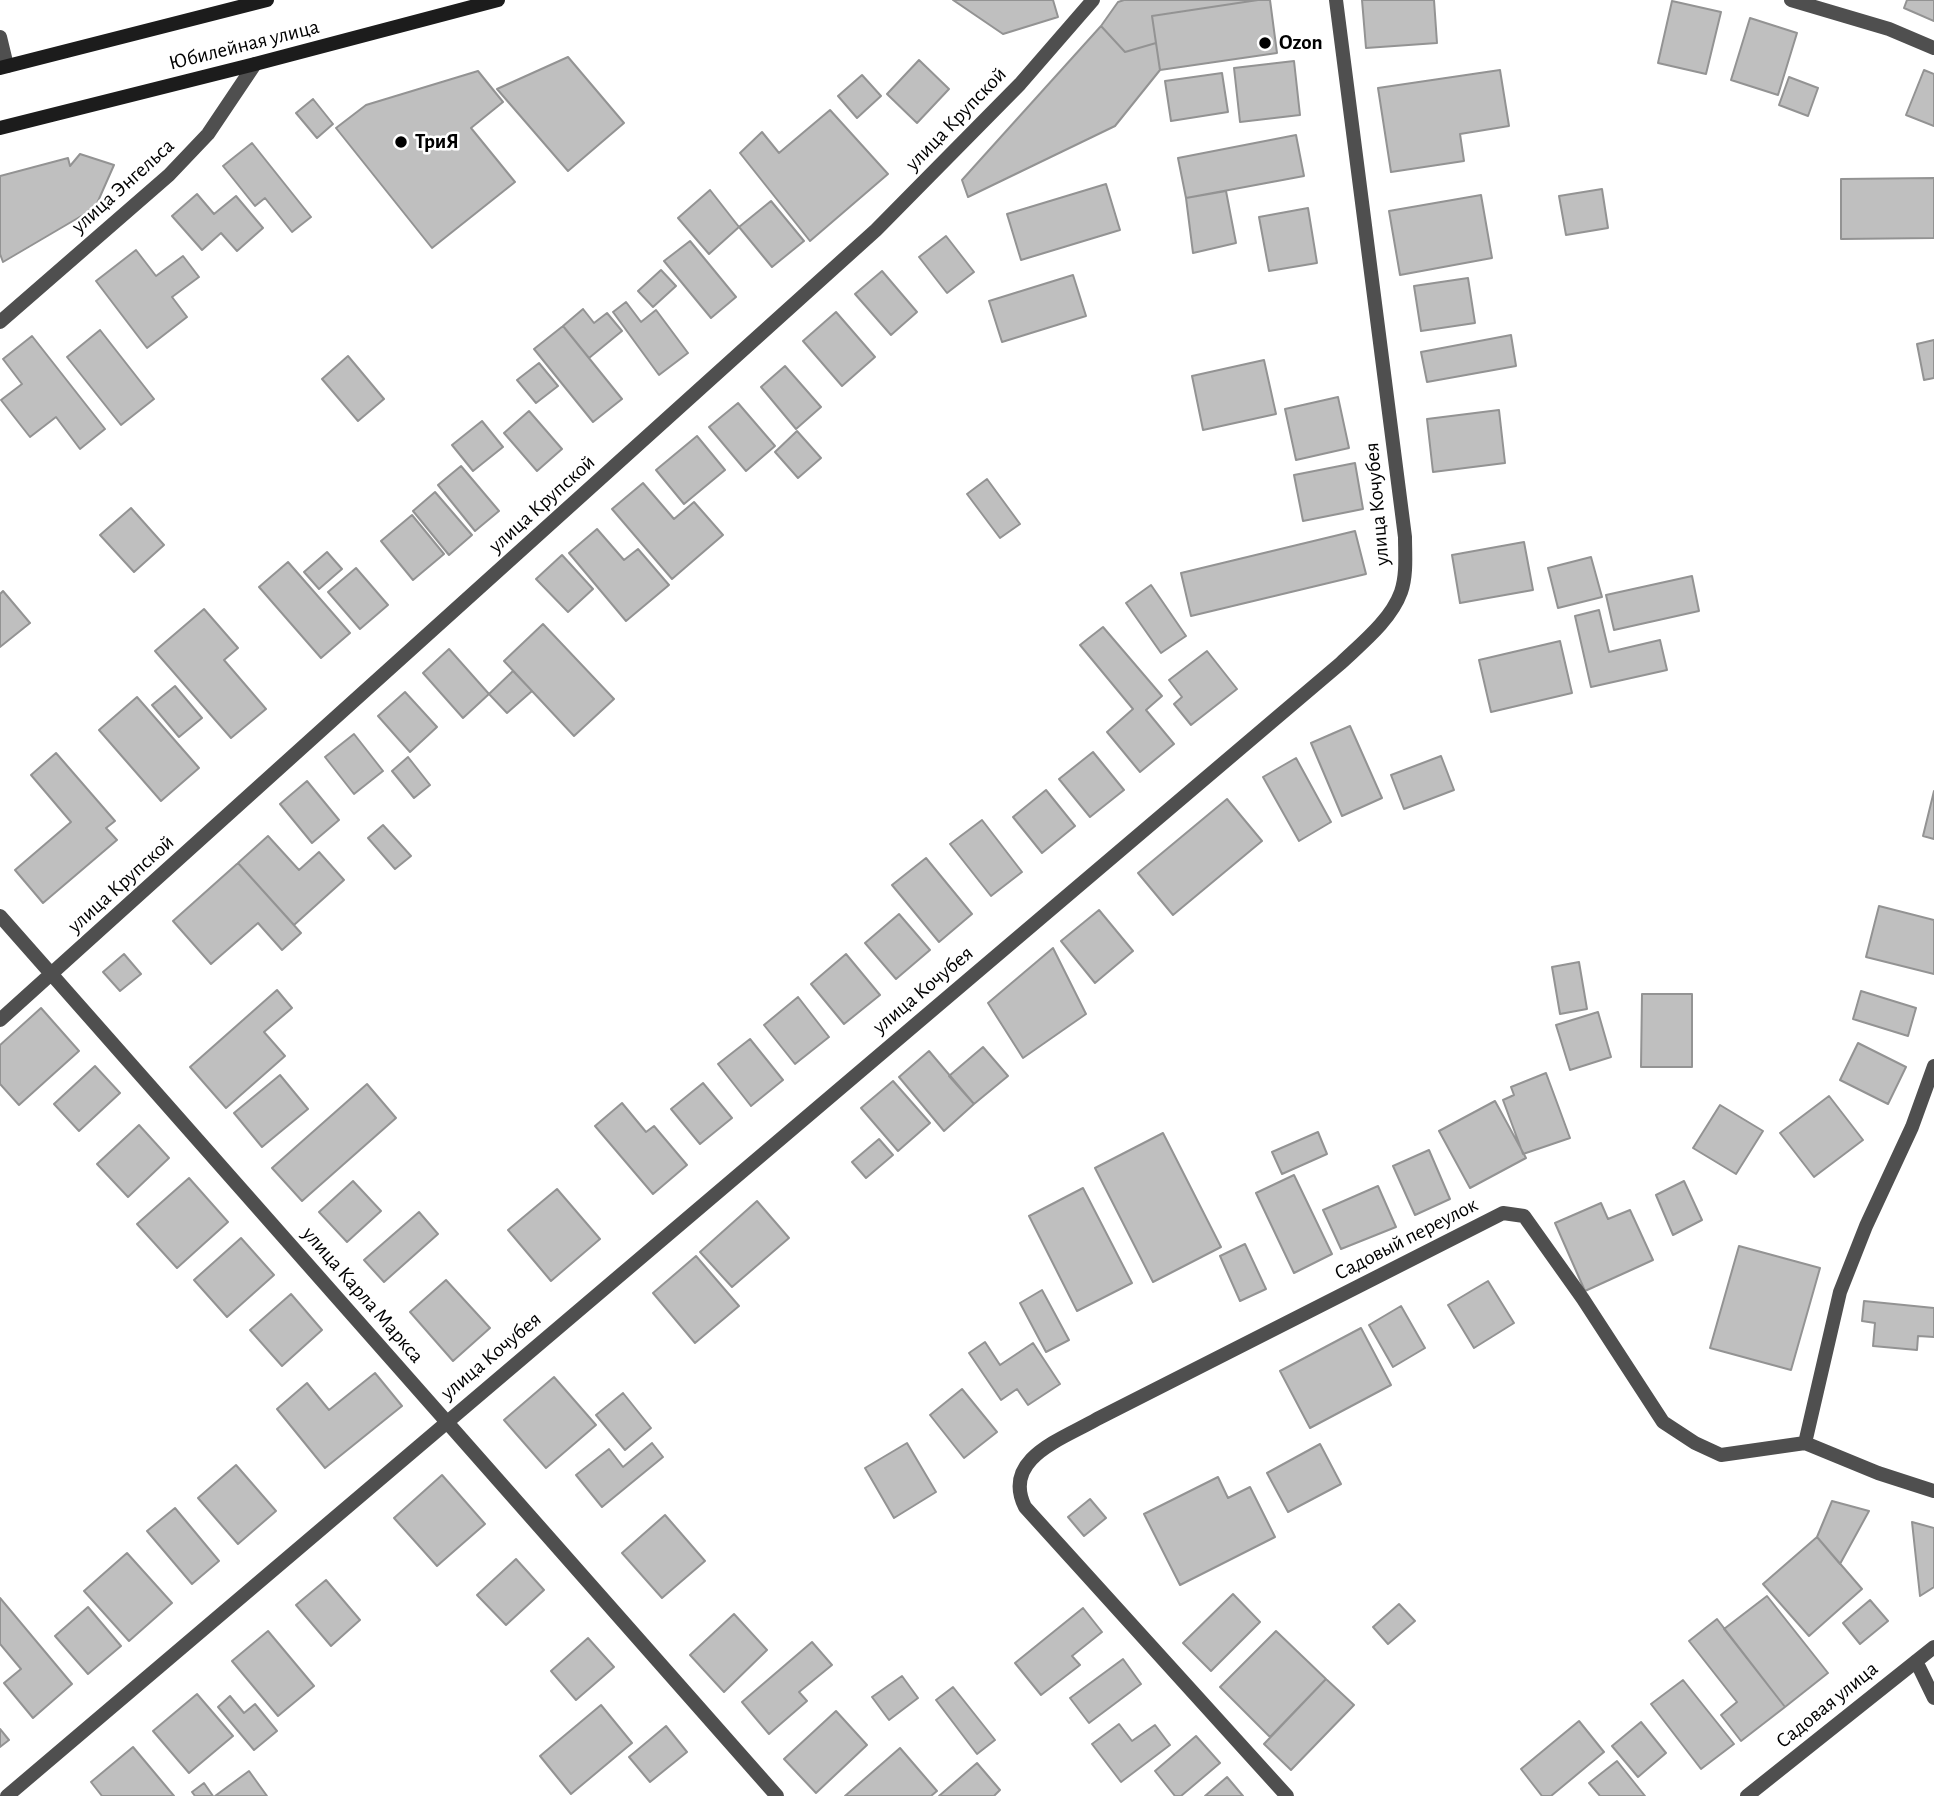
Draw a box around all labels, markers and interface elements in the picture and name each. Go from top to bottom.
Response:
street label: Юбилейная улица [166,14,322,76]
place label: Ozon [1279,30,1323,56]
marker: Ozon [1257,35,1273,51]
street label: улица Крупской [900,62,1012,176]
place label: ТриЯ [415,129,459,155]
street label: улица Энгельса [66,133,180,239]
marker: ТриЯ [393,134,409,150]
street label: улица Кочубея [1359,441,1395,567]
street label: улица Крупской [484,450,600,558]
street label: улица Крупской [63,830,179,938]
street label: улица Кочубея [868,941,978,1039]
street label: Садовый переулок [1330,1192,1482,1286]
street label: улица Карла Маркса [297,1222,429,1368]
street label: улица Кочубея [436,1307,546,1405]
street label: Садовая улица [1771,1656,1883,1754]

